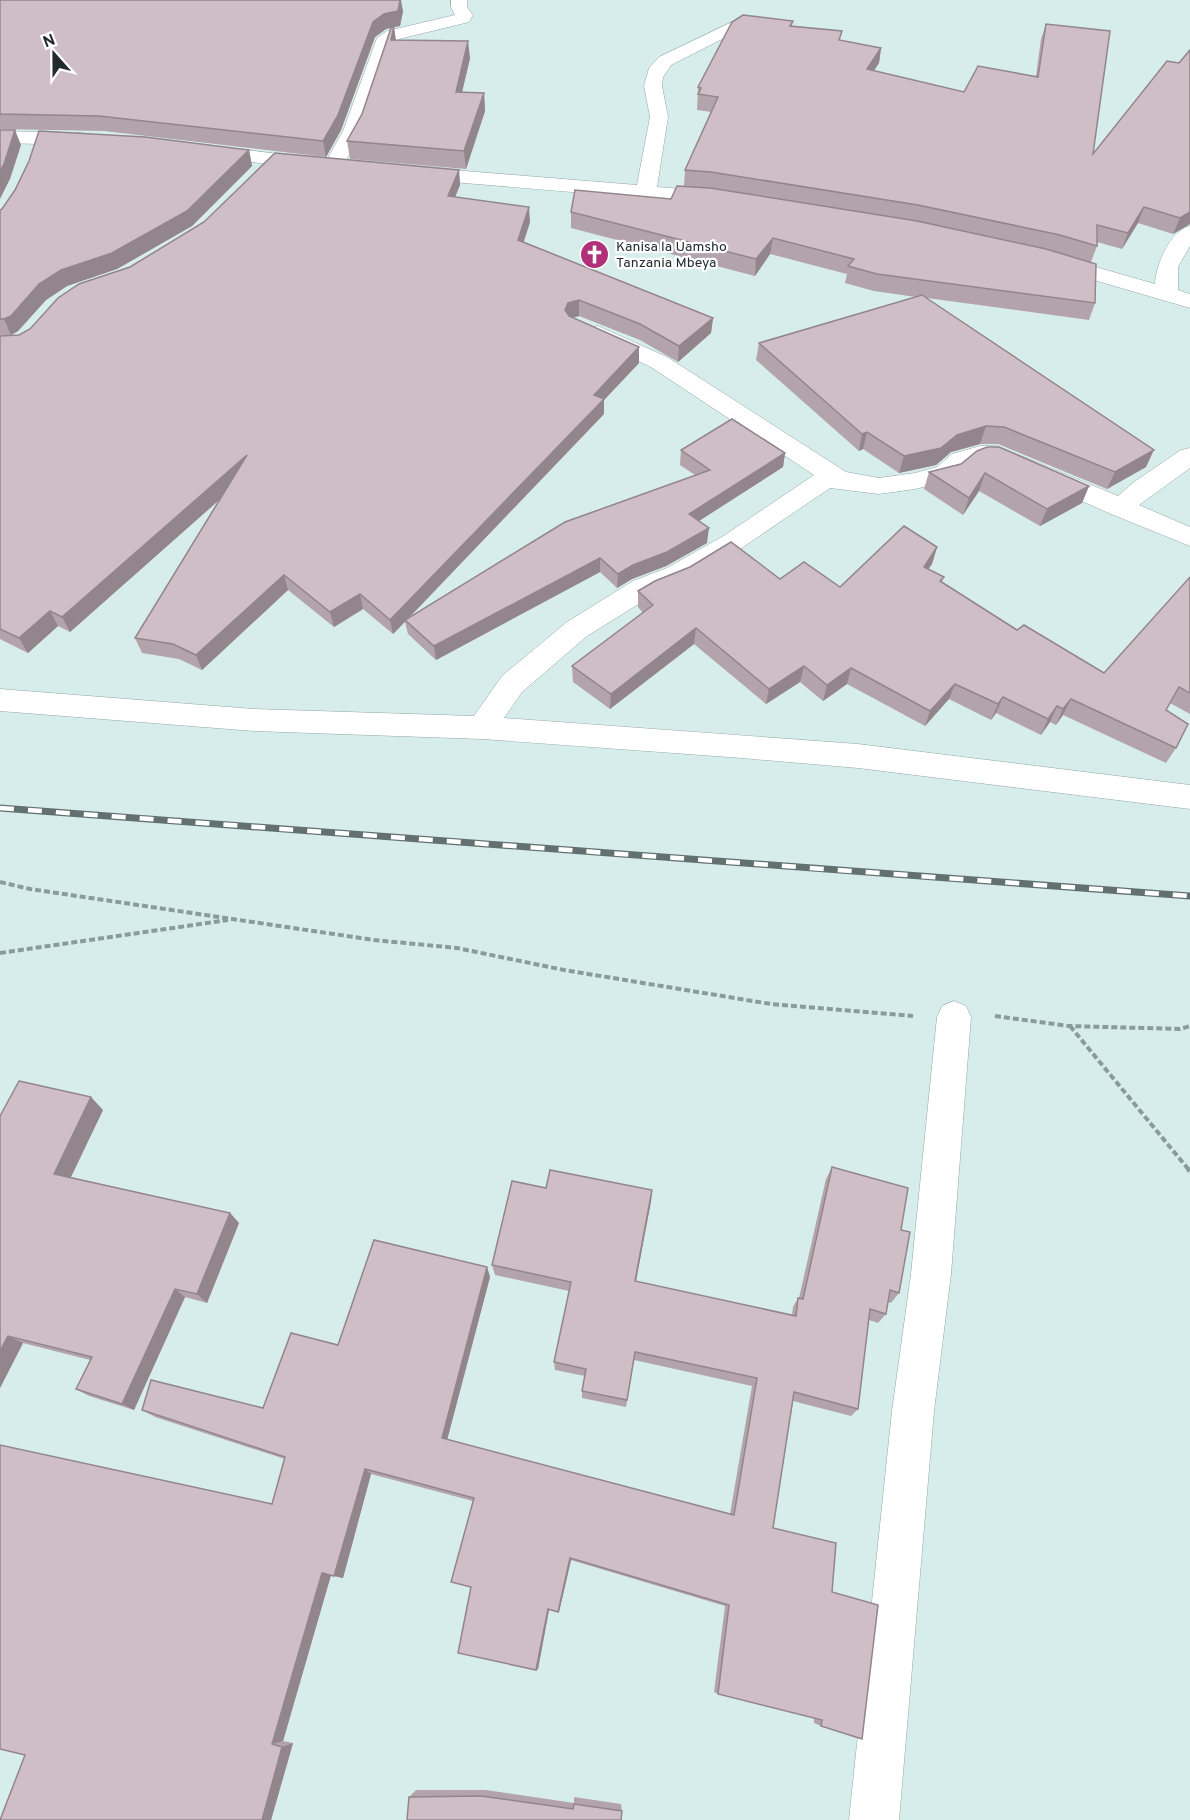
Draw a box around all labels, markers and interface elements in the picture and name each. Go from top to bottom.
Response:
north arrow [24,24,84,84]
text: N [40,30,58,53]
church icon: Kanisa la Uamsho Tanzania Mbeya [579,238,611,270]
place label: Kanisa la Uamsho Tanzania Mbeya [616,239,727,272]

